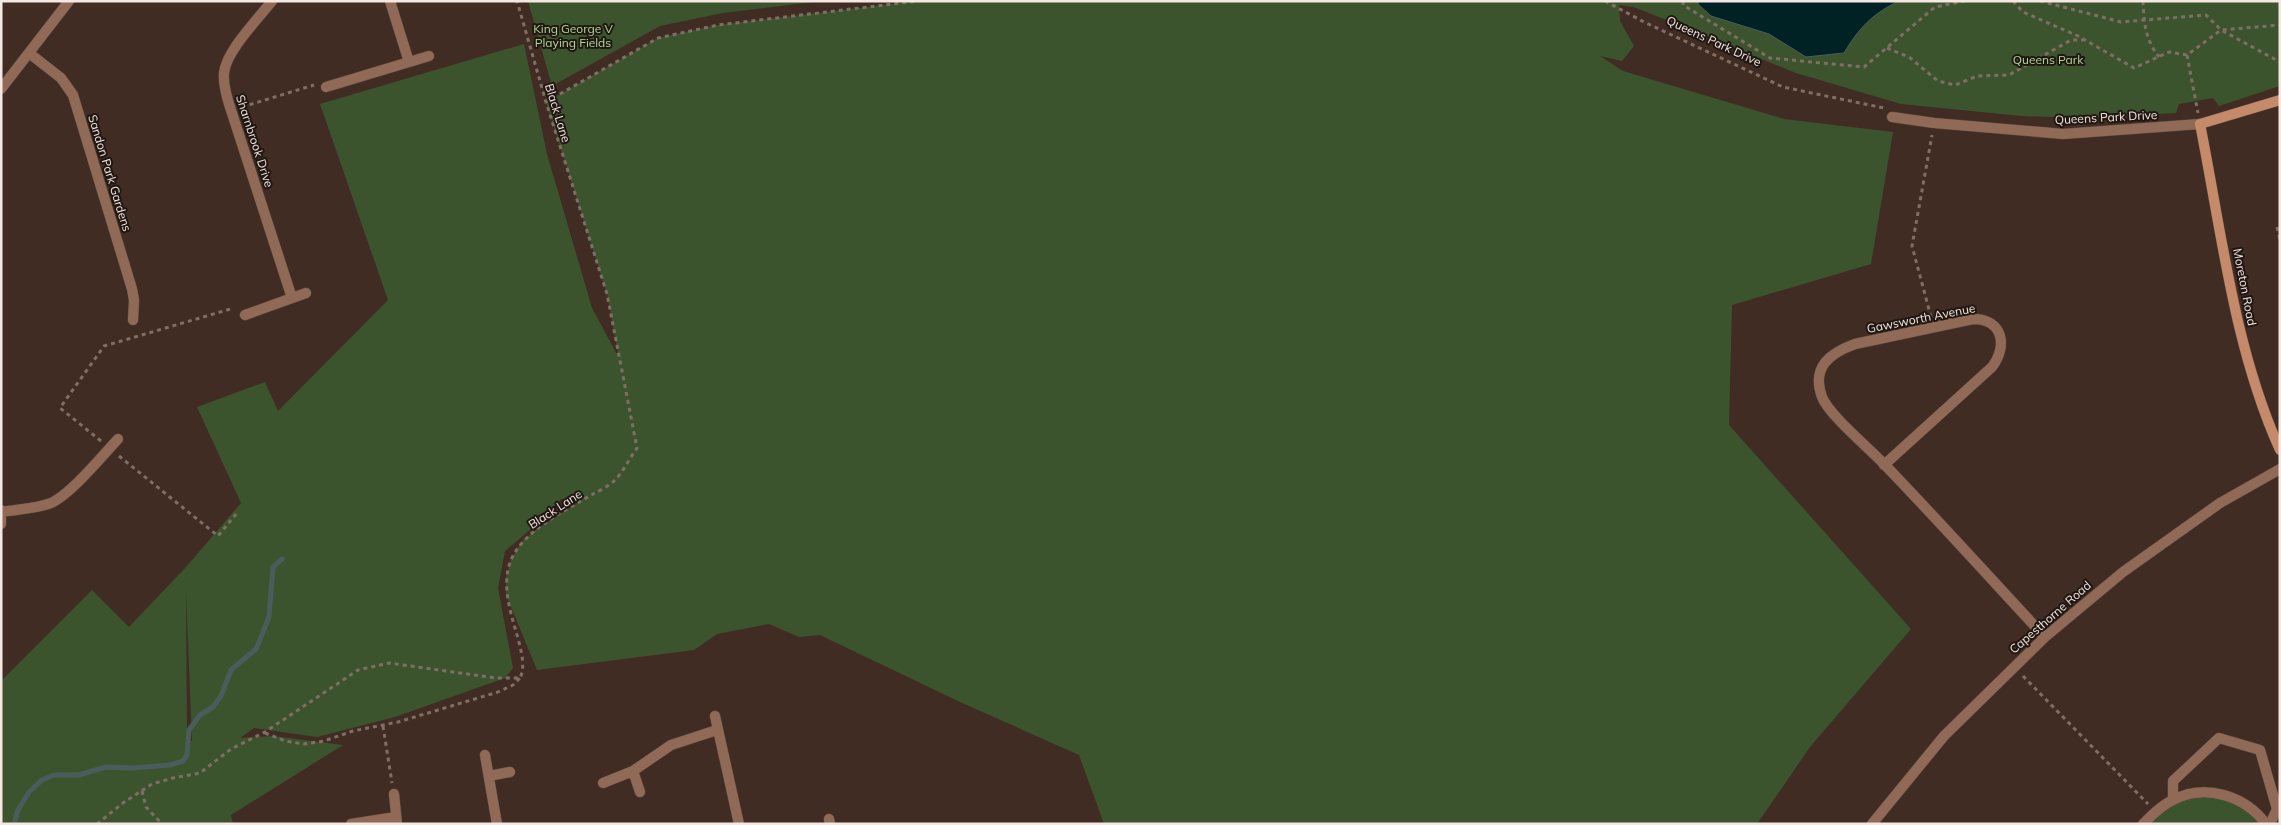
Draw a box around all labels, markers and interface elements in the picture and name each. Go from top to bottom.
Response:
street label: Queens Park Drive [1664,12,1764,70]
park label: King George V Playing Fields [533,21,613,50]
park label: Queens Park [2013,52,2084,67]
street label: Black Lane [542,82,574,144]
street label: Sharnbrook Drive [233,93,277,189]
street label: Queens Park Drive [2054,107,2158,127]
street label: Sandon Park Gardens [85,113,135,233]
street label: Moreton Road [2230,247,2260,327]
street label: Gawsworth Avenue [1866,300,1976,336]
street label: Black Lane [525,486,585,532]
street label: Capesthorne Road [2006,577,2094,657]

